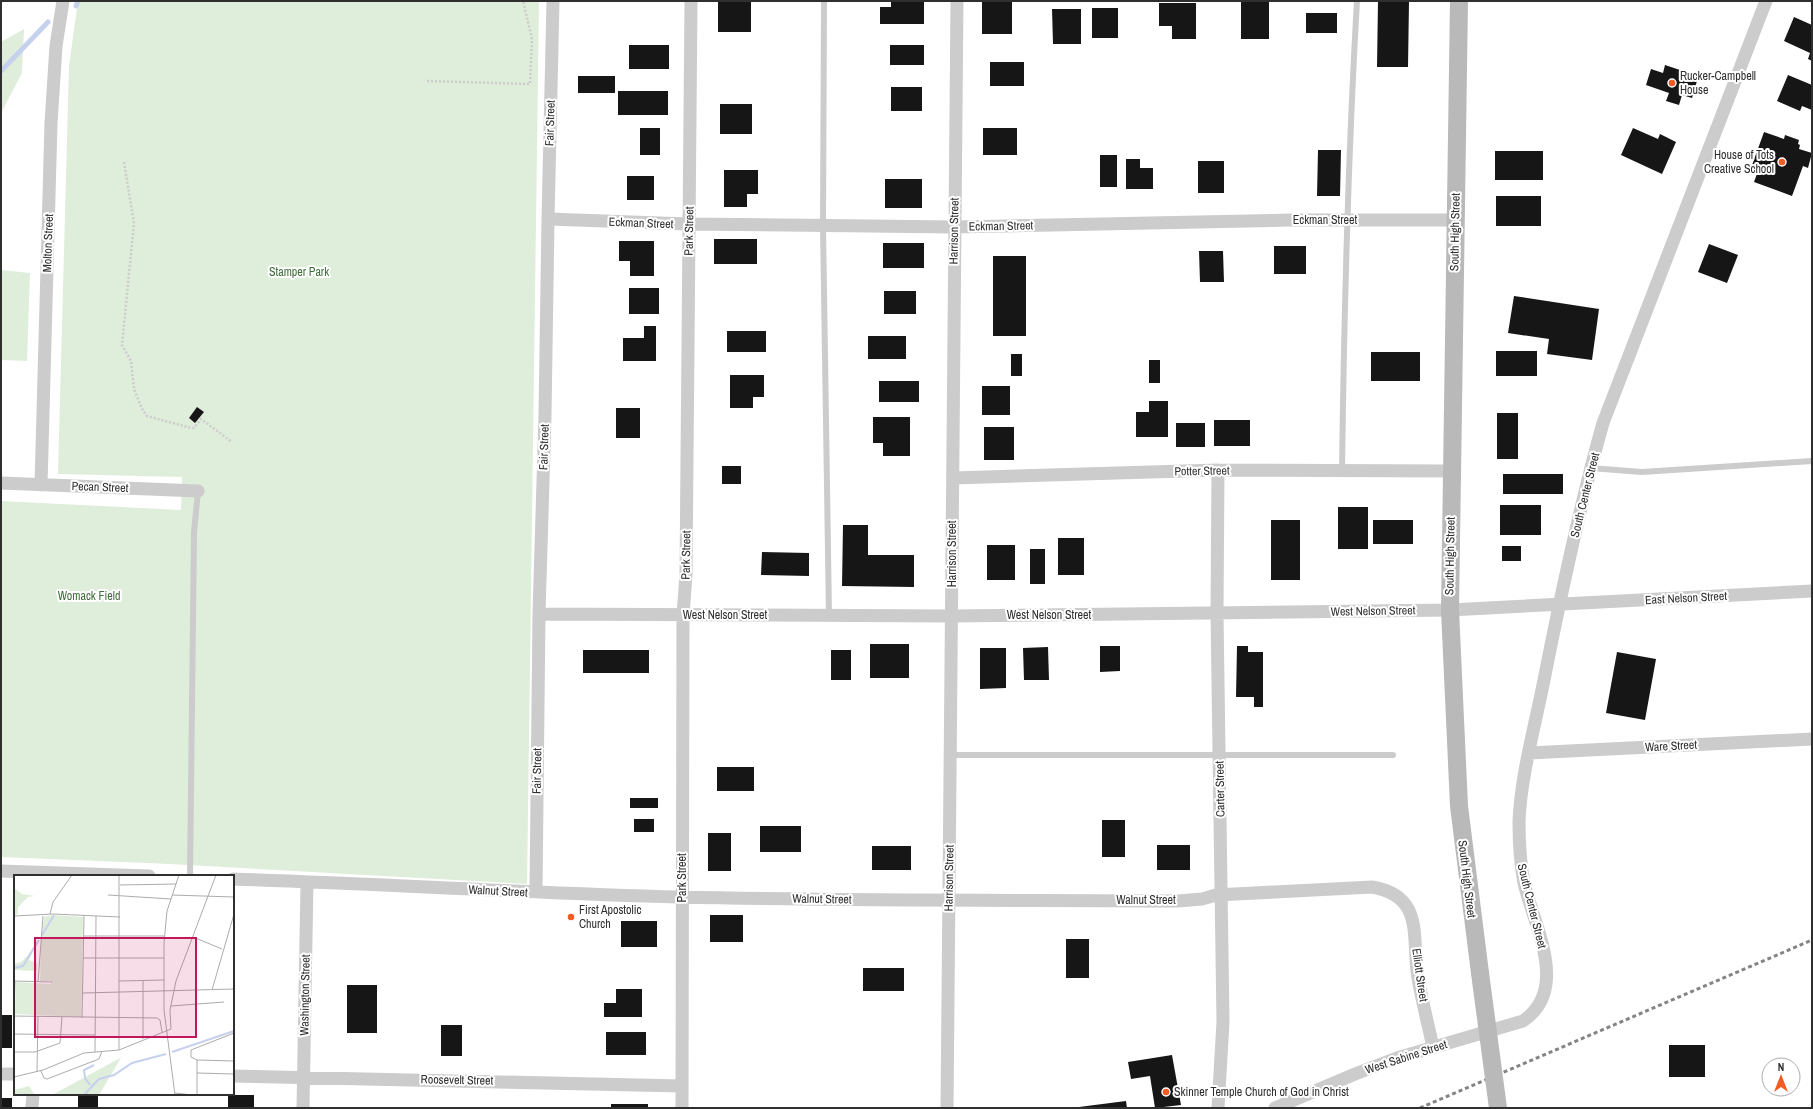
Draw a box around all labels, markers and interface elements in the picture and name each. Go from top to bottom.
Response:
place label: Rucker-Campbell House [1680,68,1756,98]
marker: Rucker-Campbell House [1667,78,1677,88]
street label: Fair Street [541,99,559,146]
place label: House of Tots Creative School [1704,147,1774,177]
marker: House of Tots Creative School [1777,157,1787,167]
street label: South High Street [1446,192,1464,271]
street label: Harrison Street [945,197,963,265]
street label: Park Street [681,206,697,256]
street label: Eckman Street [1293,212,1358,228]
street label: Molton Street [39,213,57,273]
street label: Eckman Street [608,214,674,232]
street label: Eckman Street [969,217,1034,235]
park label: Stamper Park [269,264,329,280]
street label: Fair Street [535,423,553,470]
street label: South Center Street [1567,451,1603,539]
street label: Potter Street [1174,463,1230,479]
street label: Pecan Street [71,478,129,496]
street label: South High Street [1441,516,1459,595]
street label: Harrison Street [944,520,960,587]
street label: Park Street [678,530,694,580]
park label: Womack Field [58,588,120,604]
street label: East Nelson Street [1645,588,1728,608]
street label: West Nelson Street [1331,602,1416,620]
street label: West Nelson Street [683,607,768,623]
street label: West Nelson Street [1007,607,1092,623]
street label: Ware Street [1645,737,1698,755]
street label: Fair Street [529,748,545,794]
street label: Carter Street [1212,760,1228,817]
street label: South High Street [1454,839,1480,919]
street label: Harrison Street [940,844,958,912]
street label: Park Street [674,853,690,903]
street label: South Center Street [1514,862,1550,950]
inset map [14,875,234,1095]
street label: Walnut Street [468,881,528,901]
street label: Walnut Street [792,890,852,908]
street label: Walnut Street [1116,892,1176,908]
place label: First Apostolic Church [579,902,641,932]
marker: First Apostolic Church [566,912,576,922]
street label: Elliott Street [1408,947,1432,1003]
street label: Washington Street [296,954,314,1036]
street label: West Sabine Street [1363,1036,1449,1078]
north arrow [1761,1057,1801,1097]
text: N [1778,1060,1784,1074]
street label: Roosevelt Street [420,1071,494,1089]
place label: Skinner Temple Church of God in Christ [1174,1084,1349,1100]
marker: Skinner Temple Church of God in Christ [1161,1087,1171,1097]

